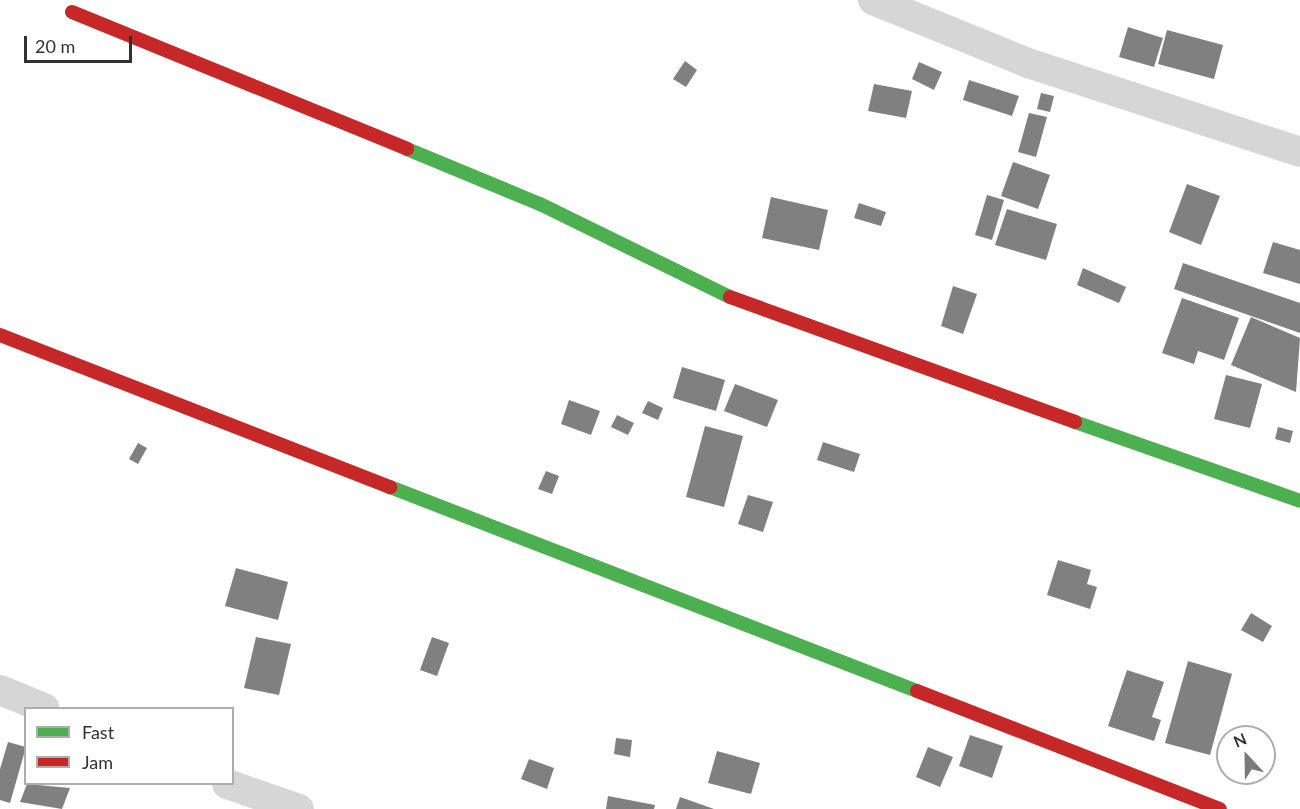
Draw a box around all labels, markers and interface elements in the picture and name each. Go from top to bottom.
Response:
scale bar [27,24,135,62]
text: 20 m [35,35,75,57]
legend [24,707,234,785]
text: Fast [82,721,114,743]
north arrow [1216,725,1276,785]
text: N [1231,729,1249,751]
text: Jam [82,751,113,773]

